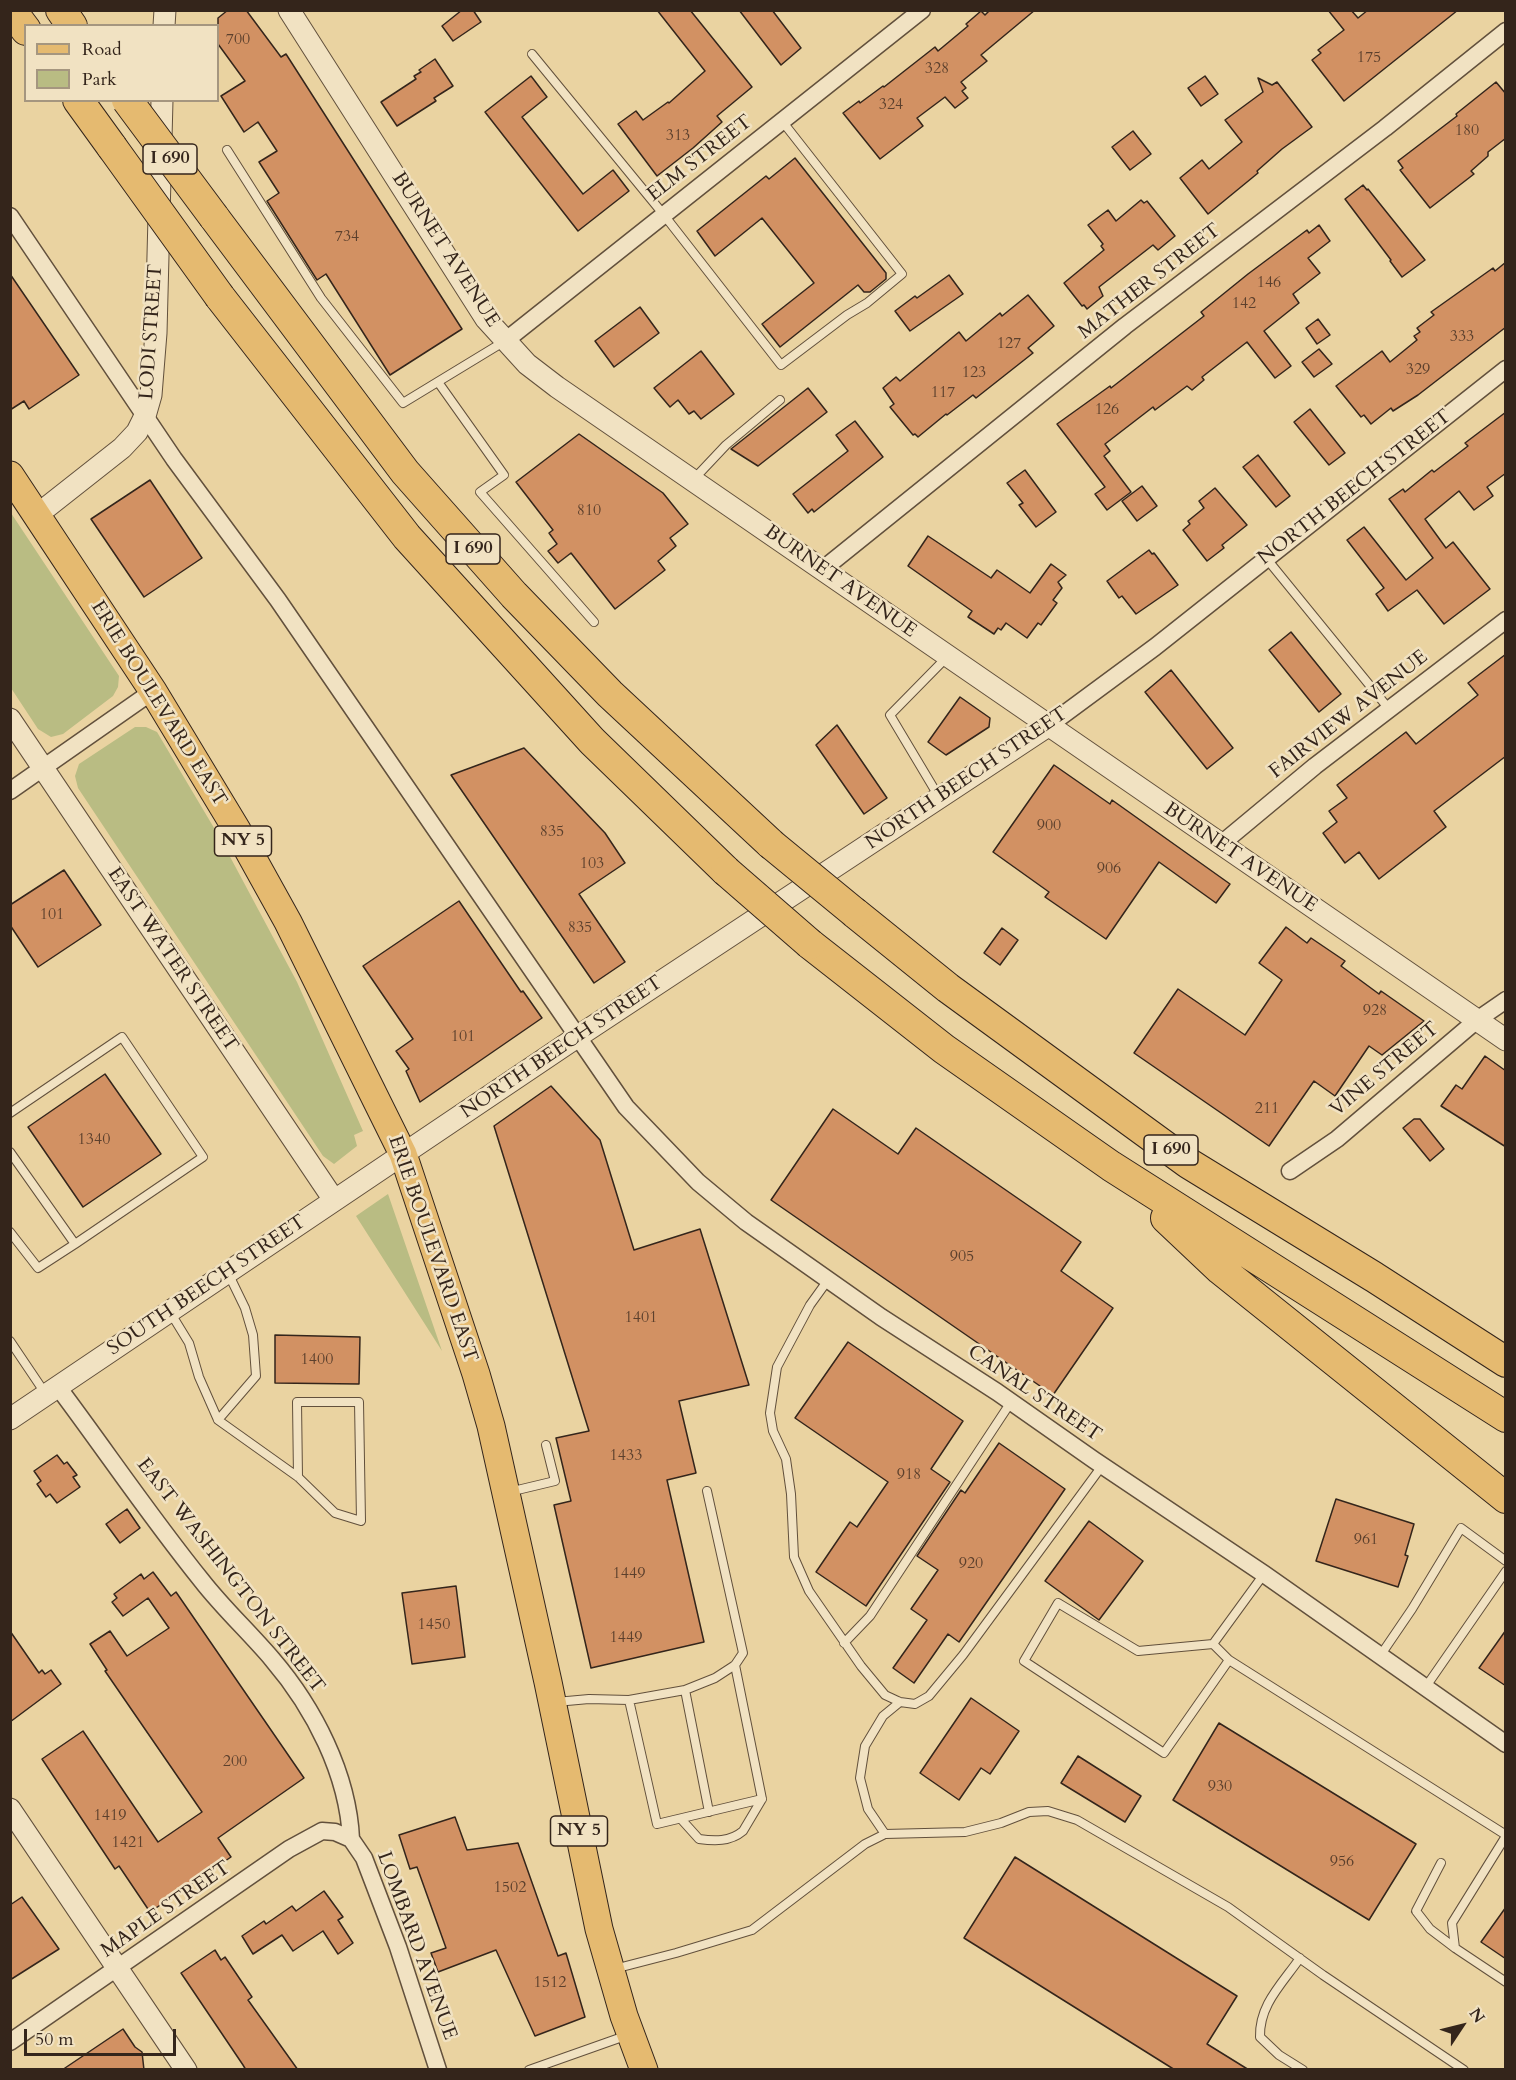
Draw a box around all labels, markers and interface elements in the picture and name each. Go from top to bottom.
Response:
legend [24,24,219,102]
house number: 700 [226,30,250,50]
text: Road [82,37,122,62]
house number: 175 [1357,48,1381,68]
house number: 328 [925,59,949,79]
text: Park [82,67,117,92]
house number: 324 [879,95,903,115]
street label: ELM STREET [643,111,757,207]
house number: 180 [1455,121,1479,141]
house number: 313 [666,126,690,146]
road number: I 690 [143,144,197,174]
street label: BURNET AVENUE [386,168,504,332]
street label: MATHER STREET [1074,219,1226,345]
house number: 734 [335,227,359,247]
street label: LODI STREET [135,263,169,401]
house number: 146 [1257,273,1281,293]
house number: 142 [1232,294,1256,314]
house number: 333 [1450,327,1474,347]
house number: 127 [997,334,1021,354]
house number: 329 [1406,360,1430,380]
house number: 123 [962,363,986,383]
house number: 117 [931,383,955,403]
house number: 126 [1095,400,1119,420]
street label: NORTH BEECH STREET [1254,405,1456,571]
house number: 810 [577,501,601,521]
street label: BURNET AVENUE [759,520,921,644]
road number: I 690 [446,534,500,564]
street label: ERIE BOULEVARD EAST [85,597,231,811]
street label: FAIRVIEW AVENUE [1265,646,1433,784]
street label: NORTH BEECH STREET [861,702,1073,856]
street label: BURNET AVENUE [1159,798,1321,918]
house number: 900 [1037,816,1061,836]
house number: 835 [540,822,564,842]
road number: NY 5 [214,826,272,856]
house number: 103 [580,854,604,874]
house number: 906 [1097,859,1121,879]
street label: EAST WATER STREET [101,863,243,1057]
house number: 101 [40,905,64,925]
house number: 835 [568,918,592,938]
street label: NORTH BEECH STREET [456,971,668,1125]
house number: 928 [1363,1001,1387,1021]
street label: VINE STREET [1326,1018,1444,1122]
house number: 101 [451,1027,475,1047]
house number: 211 [1255,1099,1279,1119]
house number: 1340 [78,1130,110,1150]
street label: ERIE BOULEVARD EAST [382,1133,482,1365]
road number: I 690 [1144,1135,1198,1165]
street label: SOUTH BEECH STREET [103,1211,311,1361]
house number: 905 [950,1247,974,1267]
house number: 1401 [625,1308,657,1328]
street label: CANAL STREET [963,1340,1105,1448]
house number: 1400 [301,1350,333,1370]
house number: 1433 [610,1446,642,1466]
street label: EAST WASHINGTON STREET [131,1454,329,1698]
house number: 918 [897,1465,921,1485]
house number: 961 [1354,1530,1378,1550]
house number: 920 [959,1554,983,1574]
house number: 1449 [613,1564,645,1584]
house number: 1450 [418,1615,450,1635]
house number: 1449 [610,1628,642,1648]
house number: 200 [223,1752,247,1772]
house number: 930 [1208,1777,1232,1797]
house number: 1419 [94,1806,126,1826]
road number: NY 5 [550,1816,608,1846]
house number: 1421 [112,1833,144,1853]
street label: LOMBARD AVENUE [371,1849,461,2043]
house number: 956 [1330,1852,1354,1872]
street label: MAPLE STREET [97,1856,235,1964]
house number: 1502 [494,1878,526,1898]
house number: 1512 [534,1973,566,1993]
north arrow [1432,1996,1492,2056]
text: N [1464,2004,1490,2028]
scale bar [27,2017,178,2055]
text: 50 m [35,2027,74,2052]

